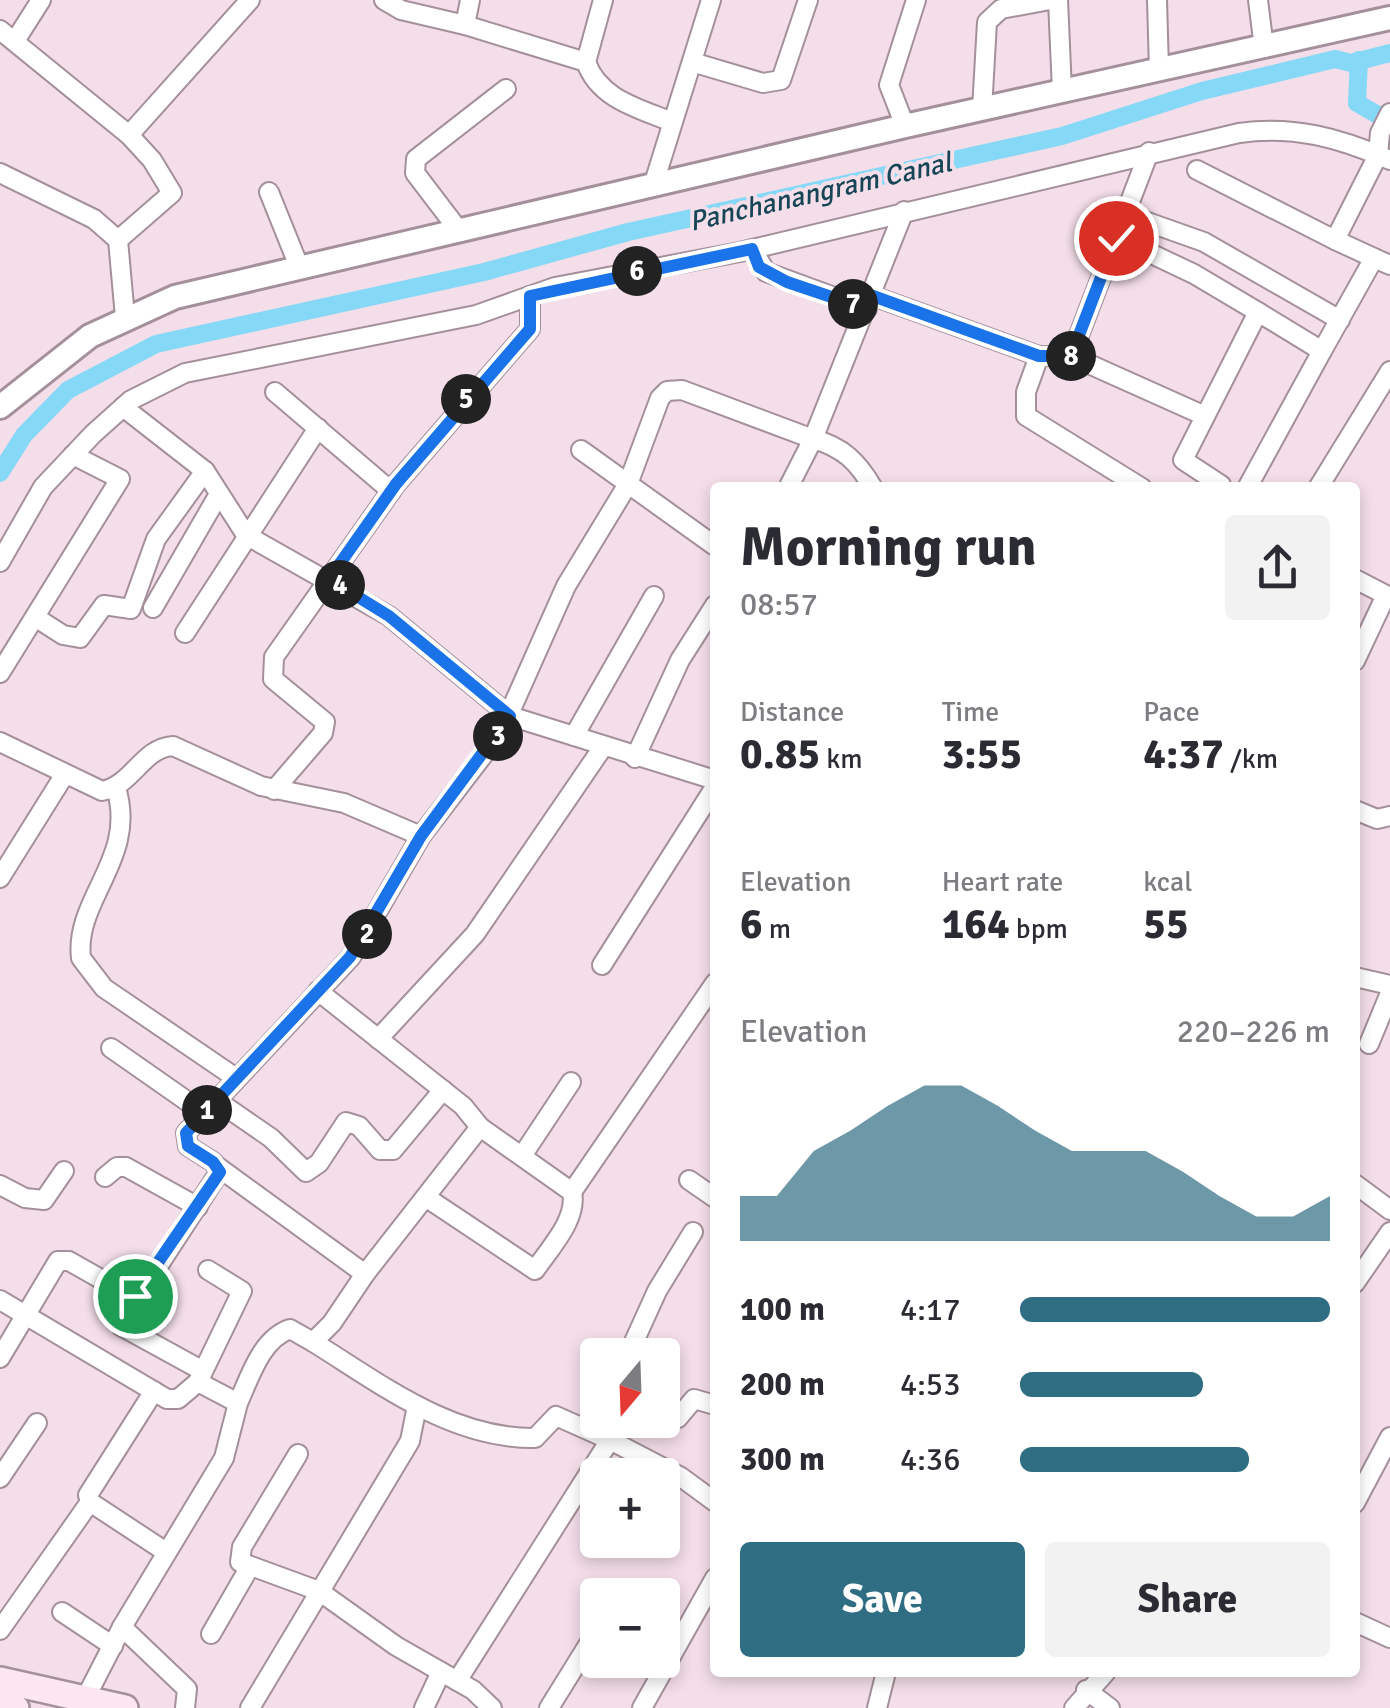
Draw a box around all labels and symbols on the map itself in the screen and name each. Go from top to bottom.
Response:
water label: Panchanangram Canal [686,145,956,239]
pin [1074,196,1159,281]
pin: 6 [612,246,662,296]
pin: 7 [828,279,878,329]
pin: 8 [1046,331,1096,381]
pin: 5 [441,374,491,424]
pin: 4 [315,560,365,610]
pin: 3 [473,711,523,761]
pin: 2 [342,909,392,959]
pin: 1 [182,1085,232,1135]
pin [93,1254,178,1339]
north arrow [580,1338,680,1438]

